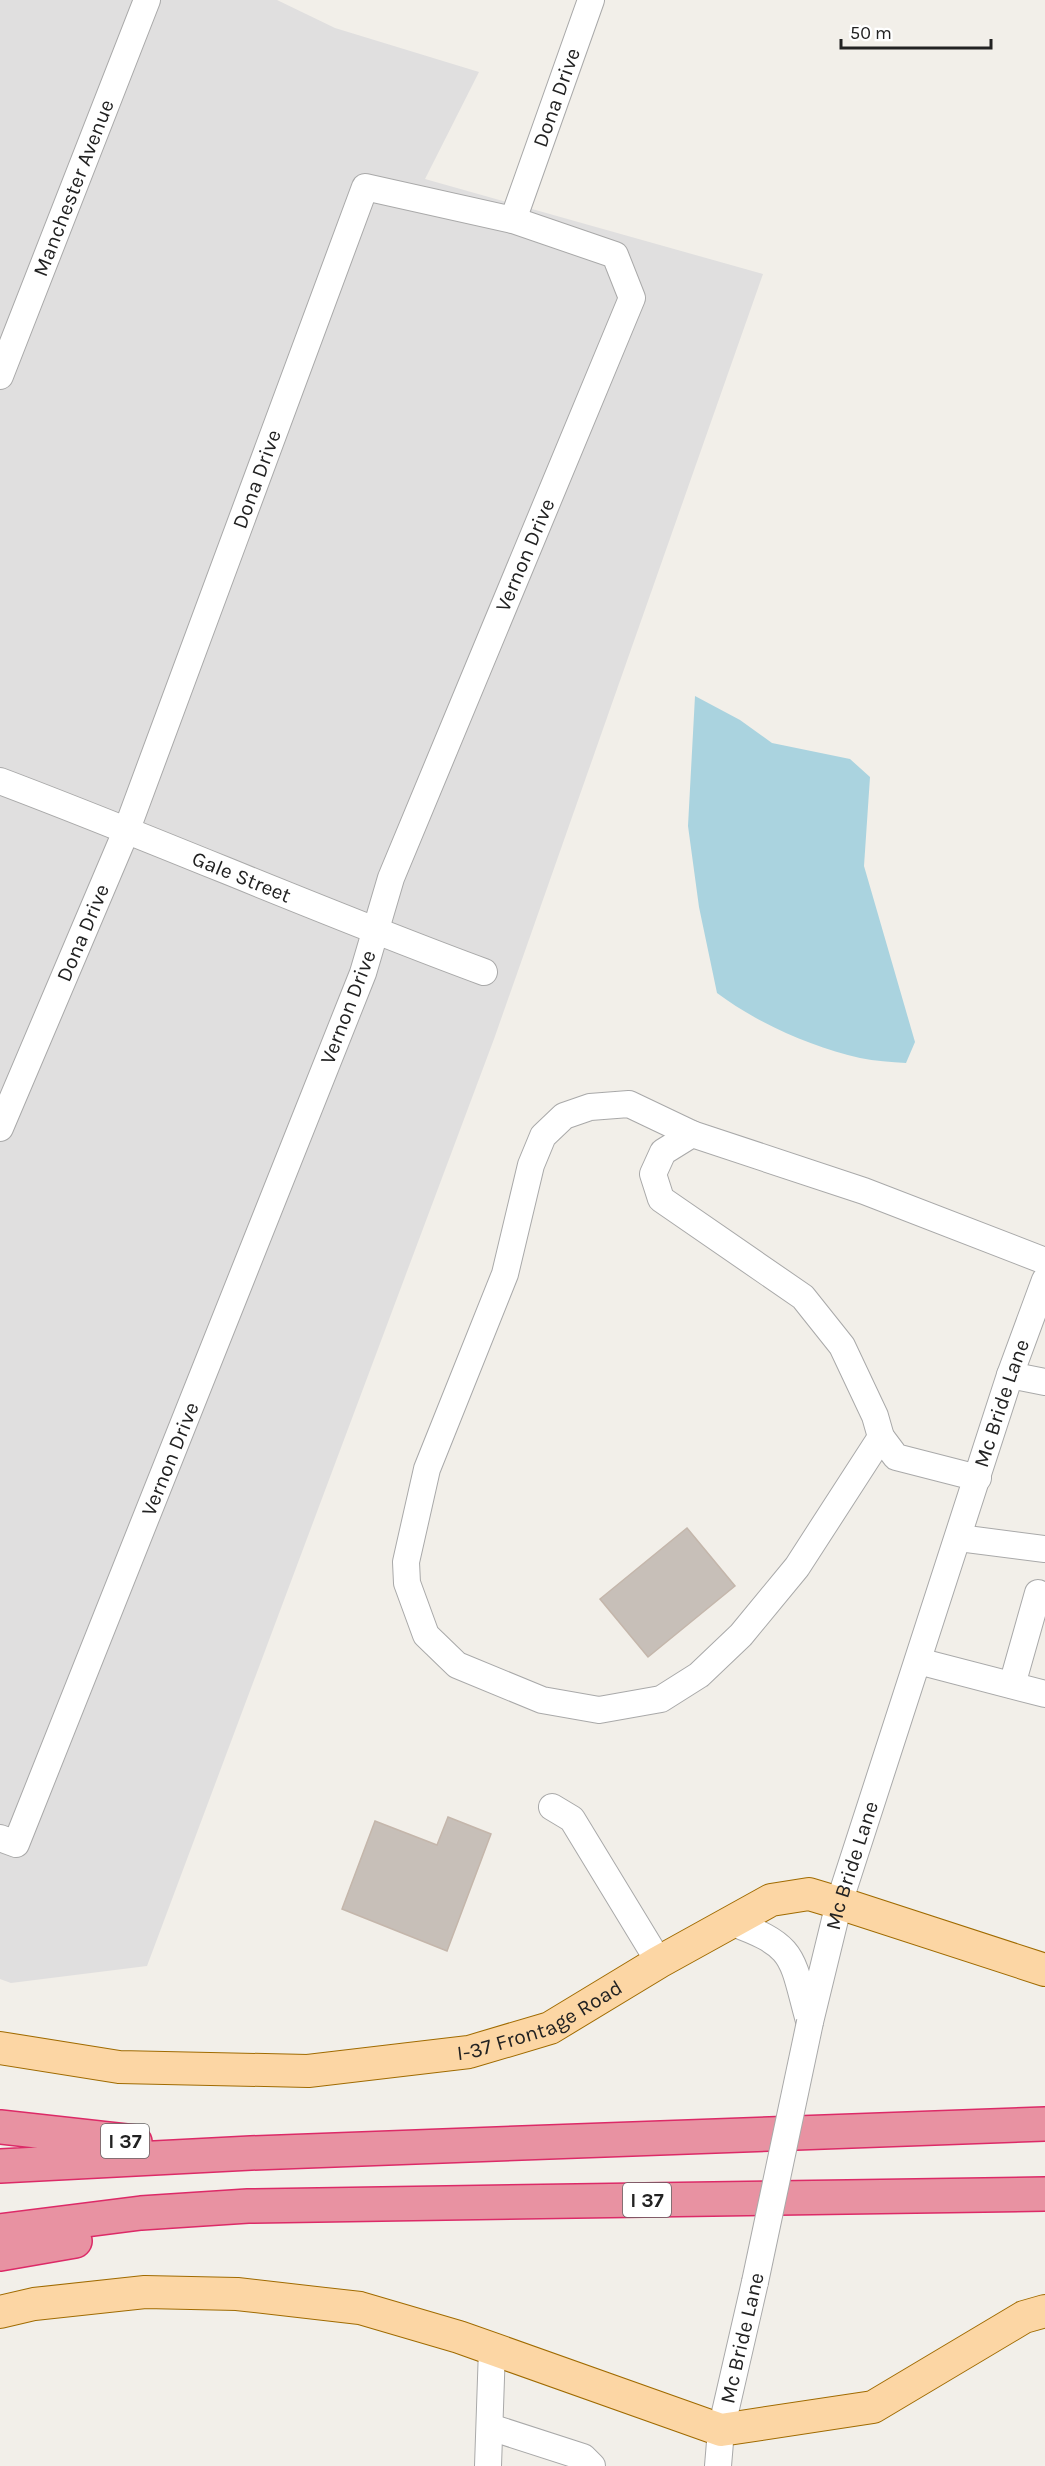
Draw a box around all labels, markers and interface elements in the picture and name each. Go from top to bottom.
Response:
scale bar [841,12,991,50]
text: 50 m [850,22,892,44]
street label: Dona Drive [528,45,585,150]
street label: Manchester Avenue [28,96,119,280]
street label: Dona Drive [227,426,286,532]
street label: Vernon Drive [490,495,560,615]
street label: Gale Street [189,846,295,908]
street label: Dona Drive [52,880,114,985]
street label: Vernon Drive [315,947,381,1067]
street label: Mc Bride Lane [969,1336,1034,1470]
street label: Vernon Drive [136,1399,204,1519]
street label: Mc Bride Lane [821,1798,883,1932]
street label: I-37 Frontage Road [456,1975,627,2065]
road number: I 37 [101,2124,149,2158]
road number: I 37 [623,2183,671,2217]
street label: Mc Bride Lane [715,2270,769,2406]

